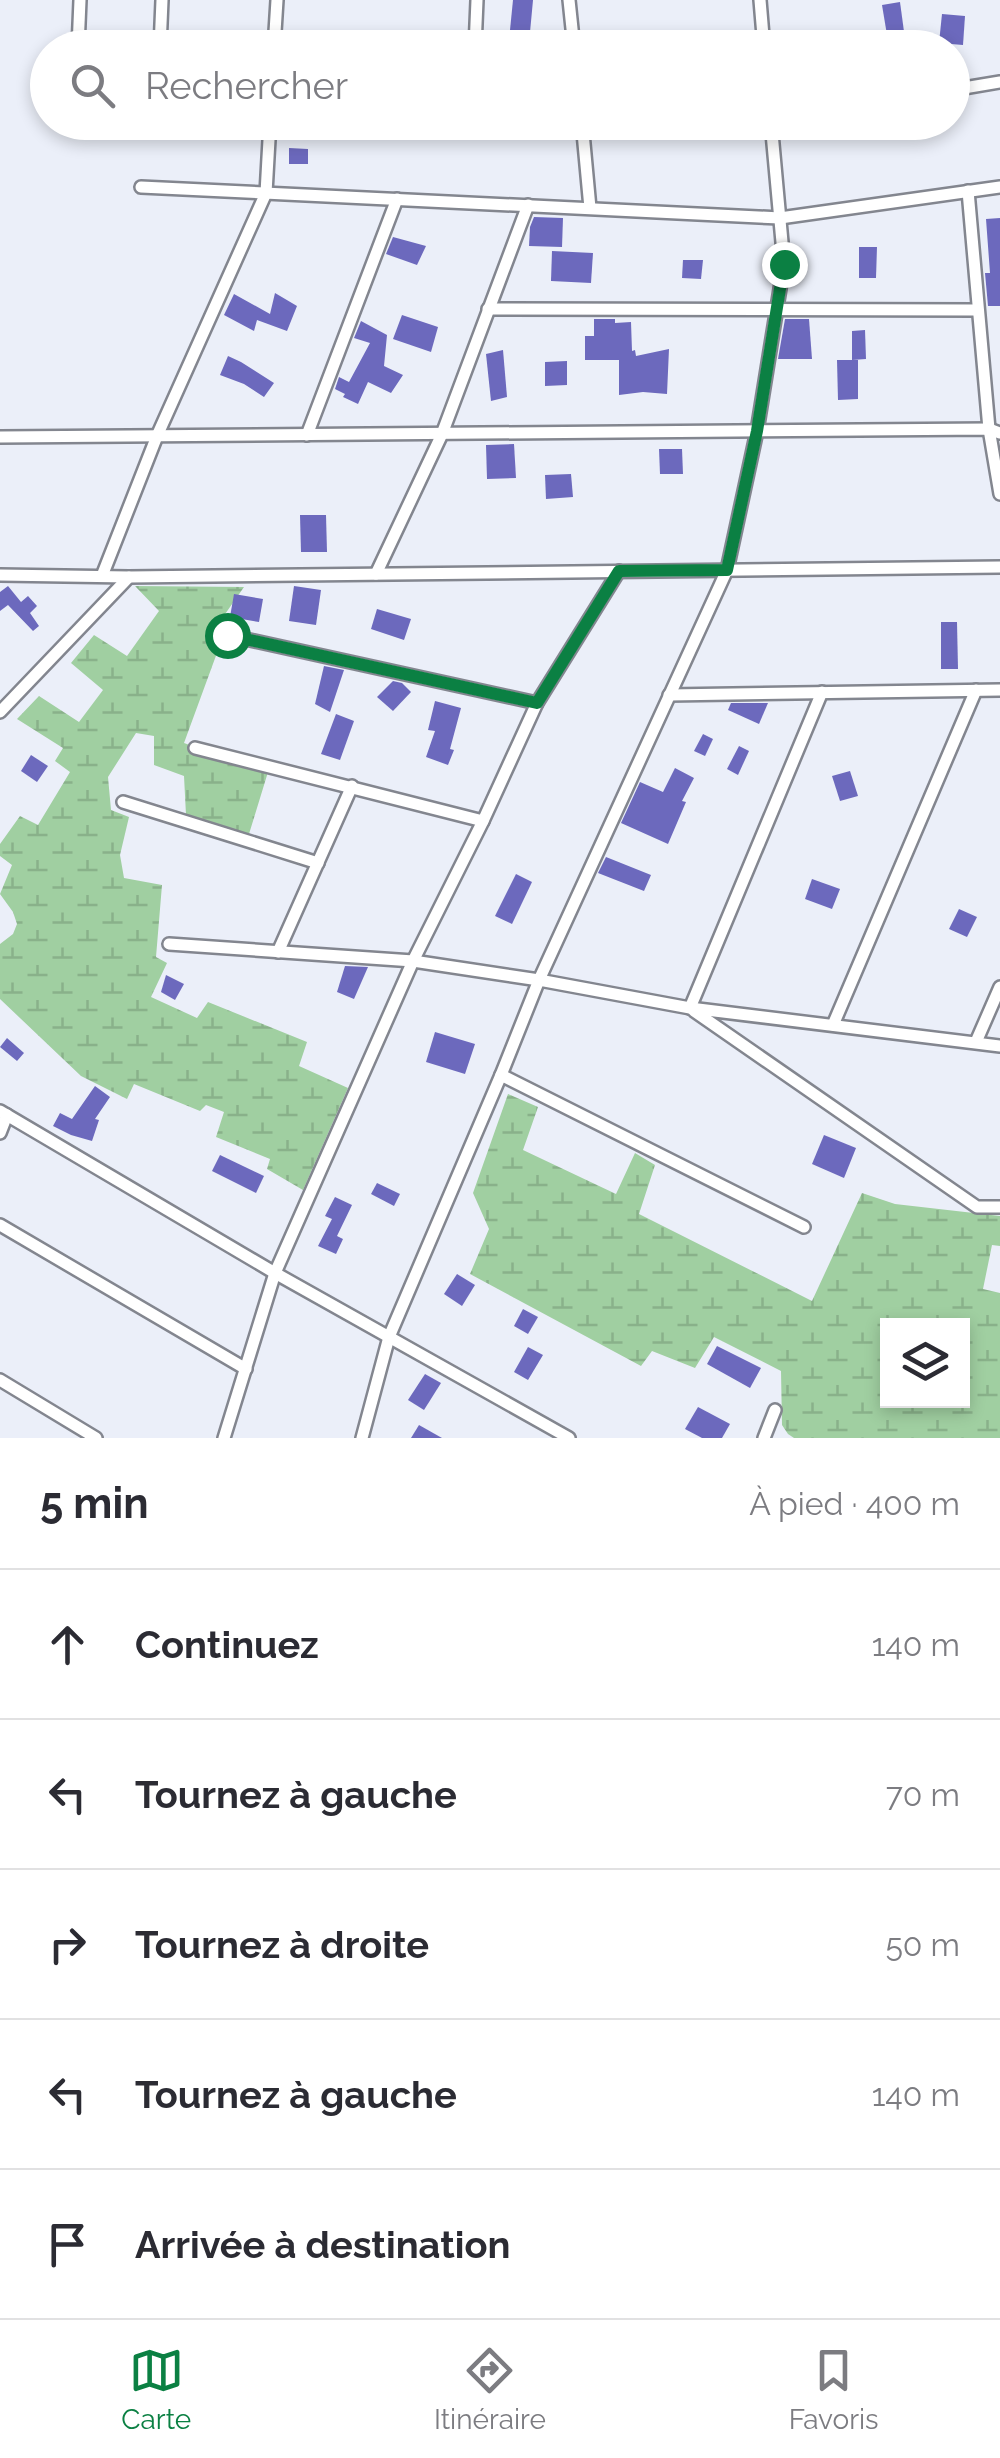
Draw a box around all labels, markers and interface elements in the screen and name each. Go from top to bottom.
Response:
search box [30,30,970,140]
icon: search [65,58,120,113]
text: Rechercher [145,63,348,108]
route end [762,242,808,288]
route start [205,613,251,659]
map controls [880,1318,970,1408]
button: layers [880,1318,970,1408]
text: 5 min [40,1479,149,1528]
text: À pied · 400 m [749,1485,960,1522]
icon: ahead [40,1617,95,1672]
text: Continuez [135,1622,319,1667]
text: 140 m [872,1626,960,1663]
icon: left [40,1767,95,1822]
text: Tournez à gauche [135,1772,457,1817]
text: 70 m [886,1776,960,1813]
icon: right [40,1917,95,1972]
text: Tournez à droite [135,1922,429,1967]
text: 50 m [885,1926,960,1963]
icon: left [40,2067,95,2122]
text: Tournez à gauche [135,2072,457,2117]
text: 140 m [872,2076,960,2113]
icon: arrive [40,2217,95,2272]
text: Arrivée à destination [135,2222,511,2267]
tab: Carte [121,2343,191,2436]
tab: Itinéraire [434,2343,546,2436]
tab: Favoris [789,2343,879,2436]

